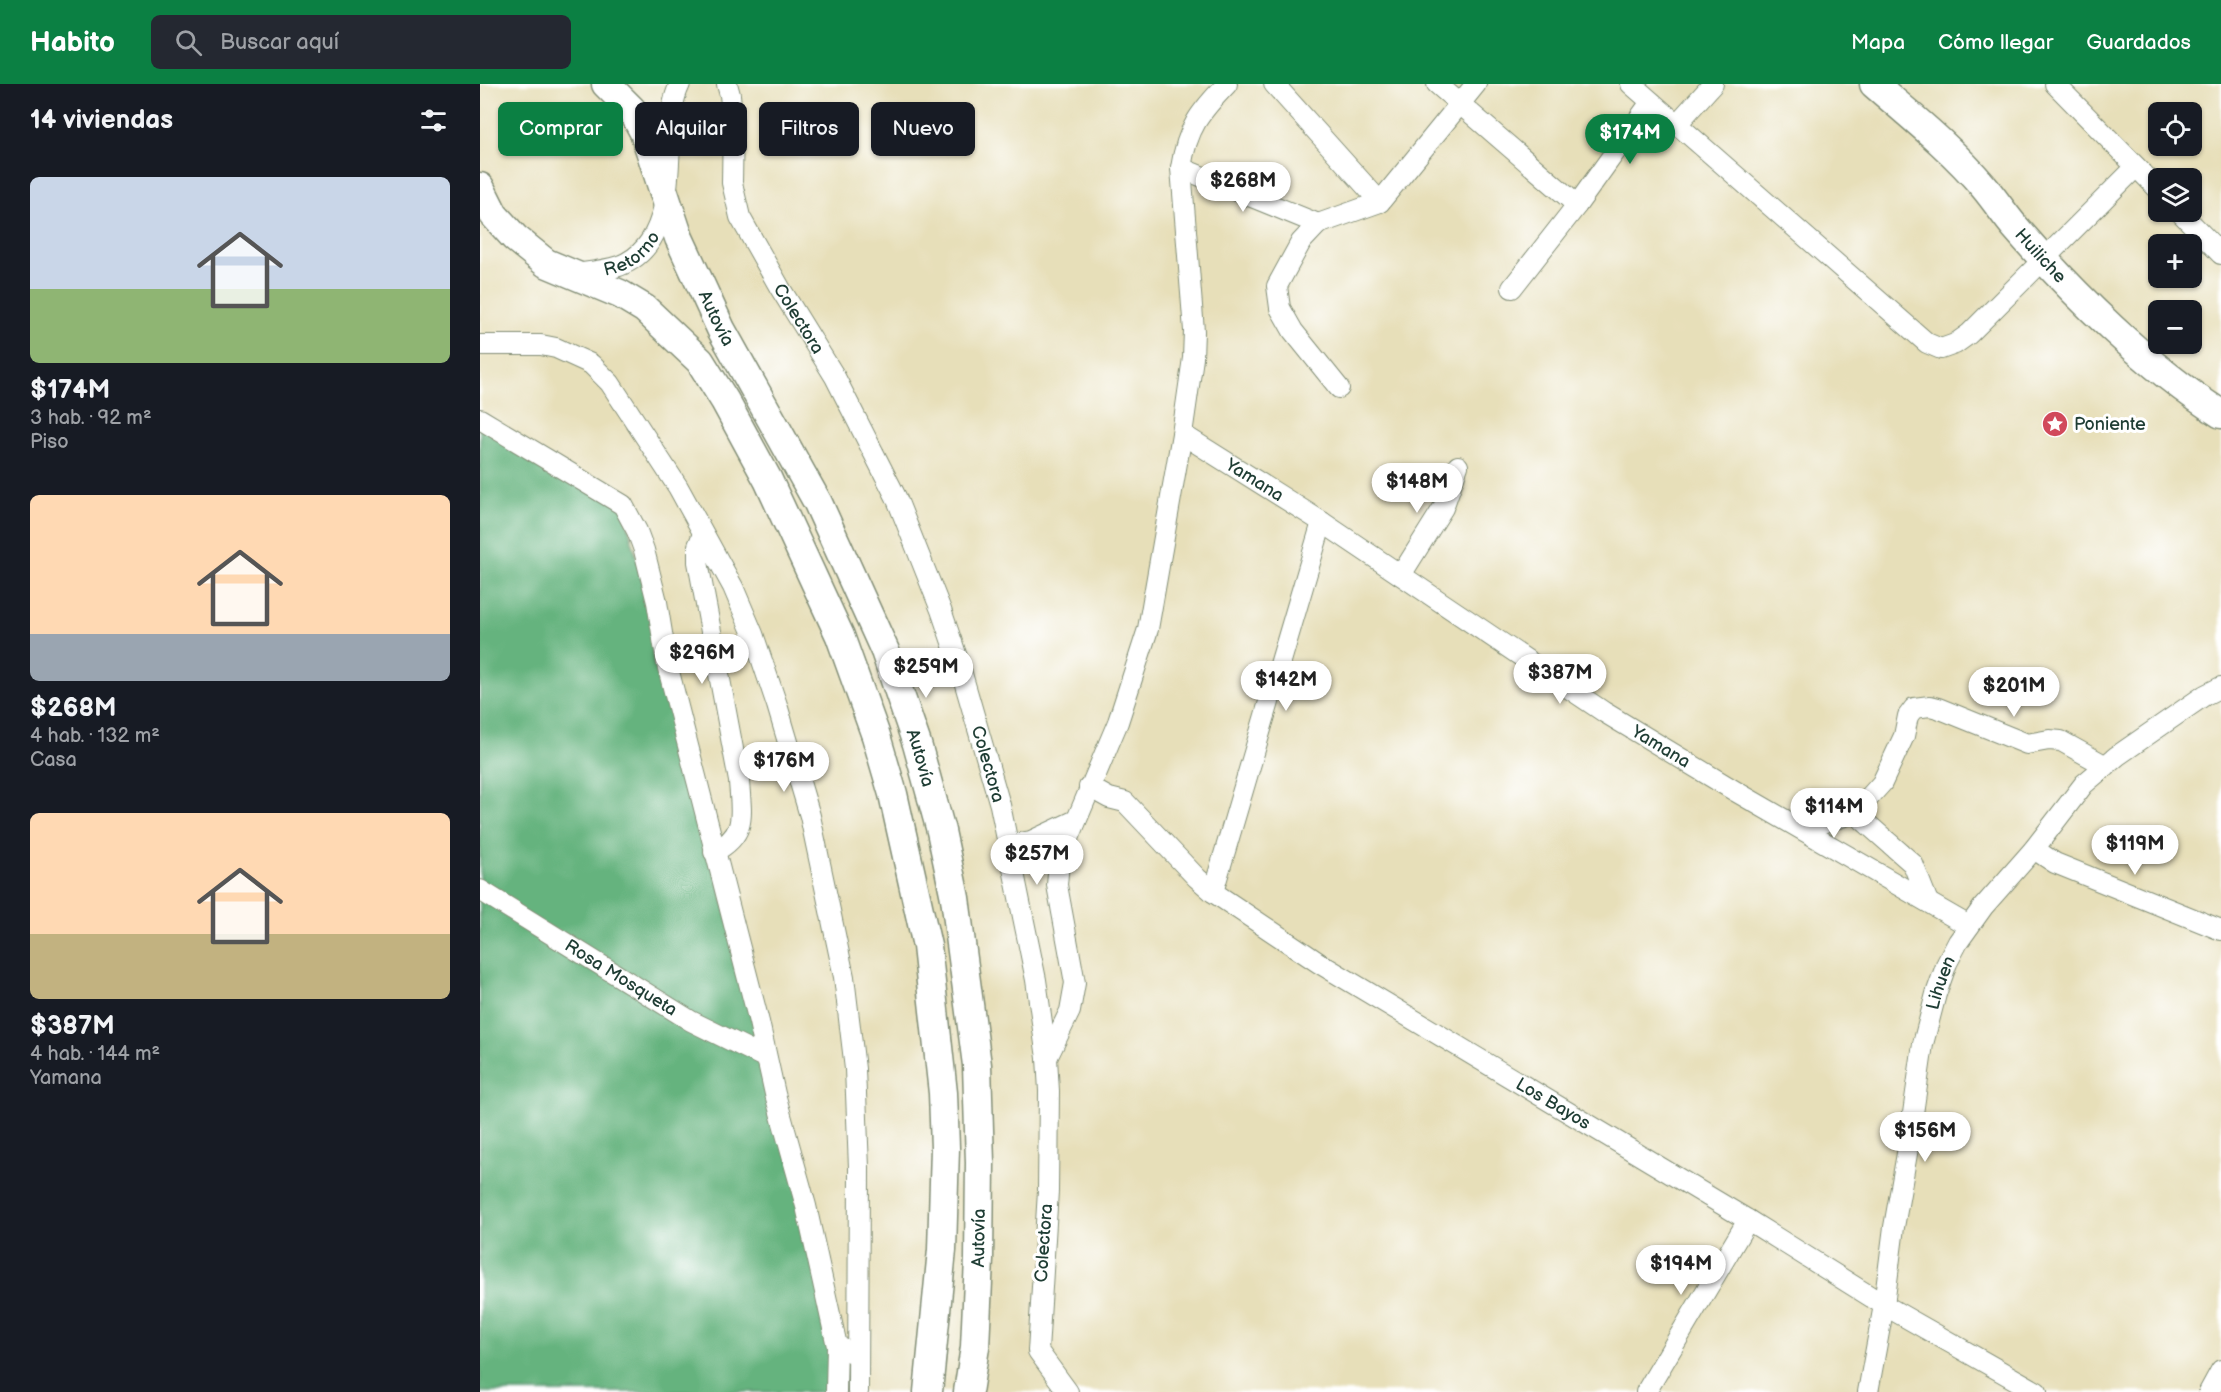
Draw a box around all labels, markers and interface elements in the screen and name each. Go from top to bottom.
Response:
search box [151,15,571,69]
text: Habito [30,26,115,59]
icon: search [172,26,205,59]
text: Buscar aquí [220,29,339,56]
text: Mapa [1851,30,1905,55]
text: Cómo llegar [1938,30,2053,55]
text: Guardados [2086,30,2191,55]
chip: Comprar [498,102,623,156]
chip: Alquilar [635,102,747,156]
chip: Filtros [759,102,859,156]
chip: Nuevo [871,102,975,156]
map controls [2148,102,2202,354]
button: locate [2148,102,2202,156]
icon: filters [417,104,450,137]
text: 14 viviendas [30,105,173,136]
pin: $174M [1588,114,1672,165]
text: $174M [1599,121,1661,145]
pin: $268M [1201,162,1285,213]
button: layers [2148,168,2202,222]
text: $268M [1210,169,1276,193]
icon: home [186,216,294,324]
street label: Huiliche [2011,224,2071,287]
street label: Retorno [602,228,664,280]
button: + [2148,234,2202,288]
street label: Colectora [769,280,829,358]
street label: Autovía [694,287,739,350]
button: − [2148,300,2202,354]
text: $174M [30,375,110,406]
text: 3 hab. · 92 m² [30,406,152,430]
place icon: Poniente [2040,409,2070,439]
place label: Poniente [2074,414,2146,435]
text: Piso [30,430,69,454]
street label: Yamana [1221,453,1288,506]
pin: $148M [1375,463,1459,514]
text: $148M [1386,470,1448,494]
icon: home [186,534,294,642]
pin: $296M [660,634,744,685]
text: $296M [669,641,735,665]
pin: $259M [884,648,968,699]
pin: $387M [1518,654,1602,705]
text: $259M [893,655,959,679]
pin: $142M [1244,661,1328,712]
text: $387M [1527,661,1593,685]
pin: $201M [1972,667,2056,718]
text: $142M [1255,668,1317,692]
text: $201M [1983,674,2045,698]
text: $268M [30,693,117,724]
street label: Yamana [1627,720,1694,772]
street label: Colectora [967,723,1009,805]
text: 4 hab. · 132 m² [30,724,160,748]
street label: Autovía [902,726,939,789]
pin: $176M [742,742,826,793]
text: Casa [30,748,77,772]
text: $176M [753,749,815,773]
pin: $114M [1792,788,1876,839]
text: $114M [1804,795,1864,819]
pin: $119M [2093,825,2177,876]
text: $119M [2106,832,2164,856]
pin: $257M [995,835,1079,886]
text: $257M [1005,842,1069,866]
icon: home [186,852,294,960]
street label: Rosa Mosqueta [561,935,681,1020]
street label: Lihuen [1922,952,1959,1012]
text: $387M [30,1011,115,1042]
text: 4 hab. · 144 m² [30,1042,160,1066]
text: Yamana [30,1066,102,1090]
street label: Los Bayos [1512,1073,1594,1134]
pin: $156M [1883,1112,1967,1163]
text: $156M [1894,1119,1956,1143]
street label: Colectora [1031,1203,1057,1283]
street label: Autovía [968,1208,990,1268]
pin: $194M [1639,1245,1723,1296]
text: $194M [1650,1252,1712,1276]

